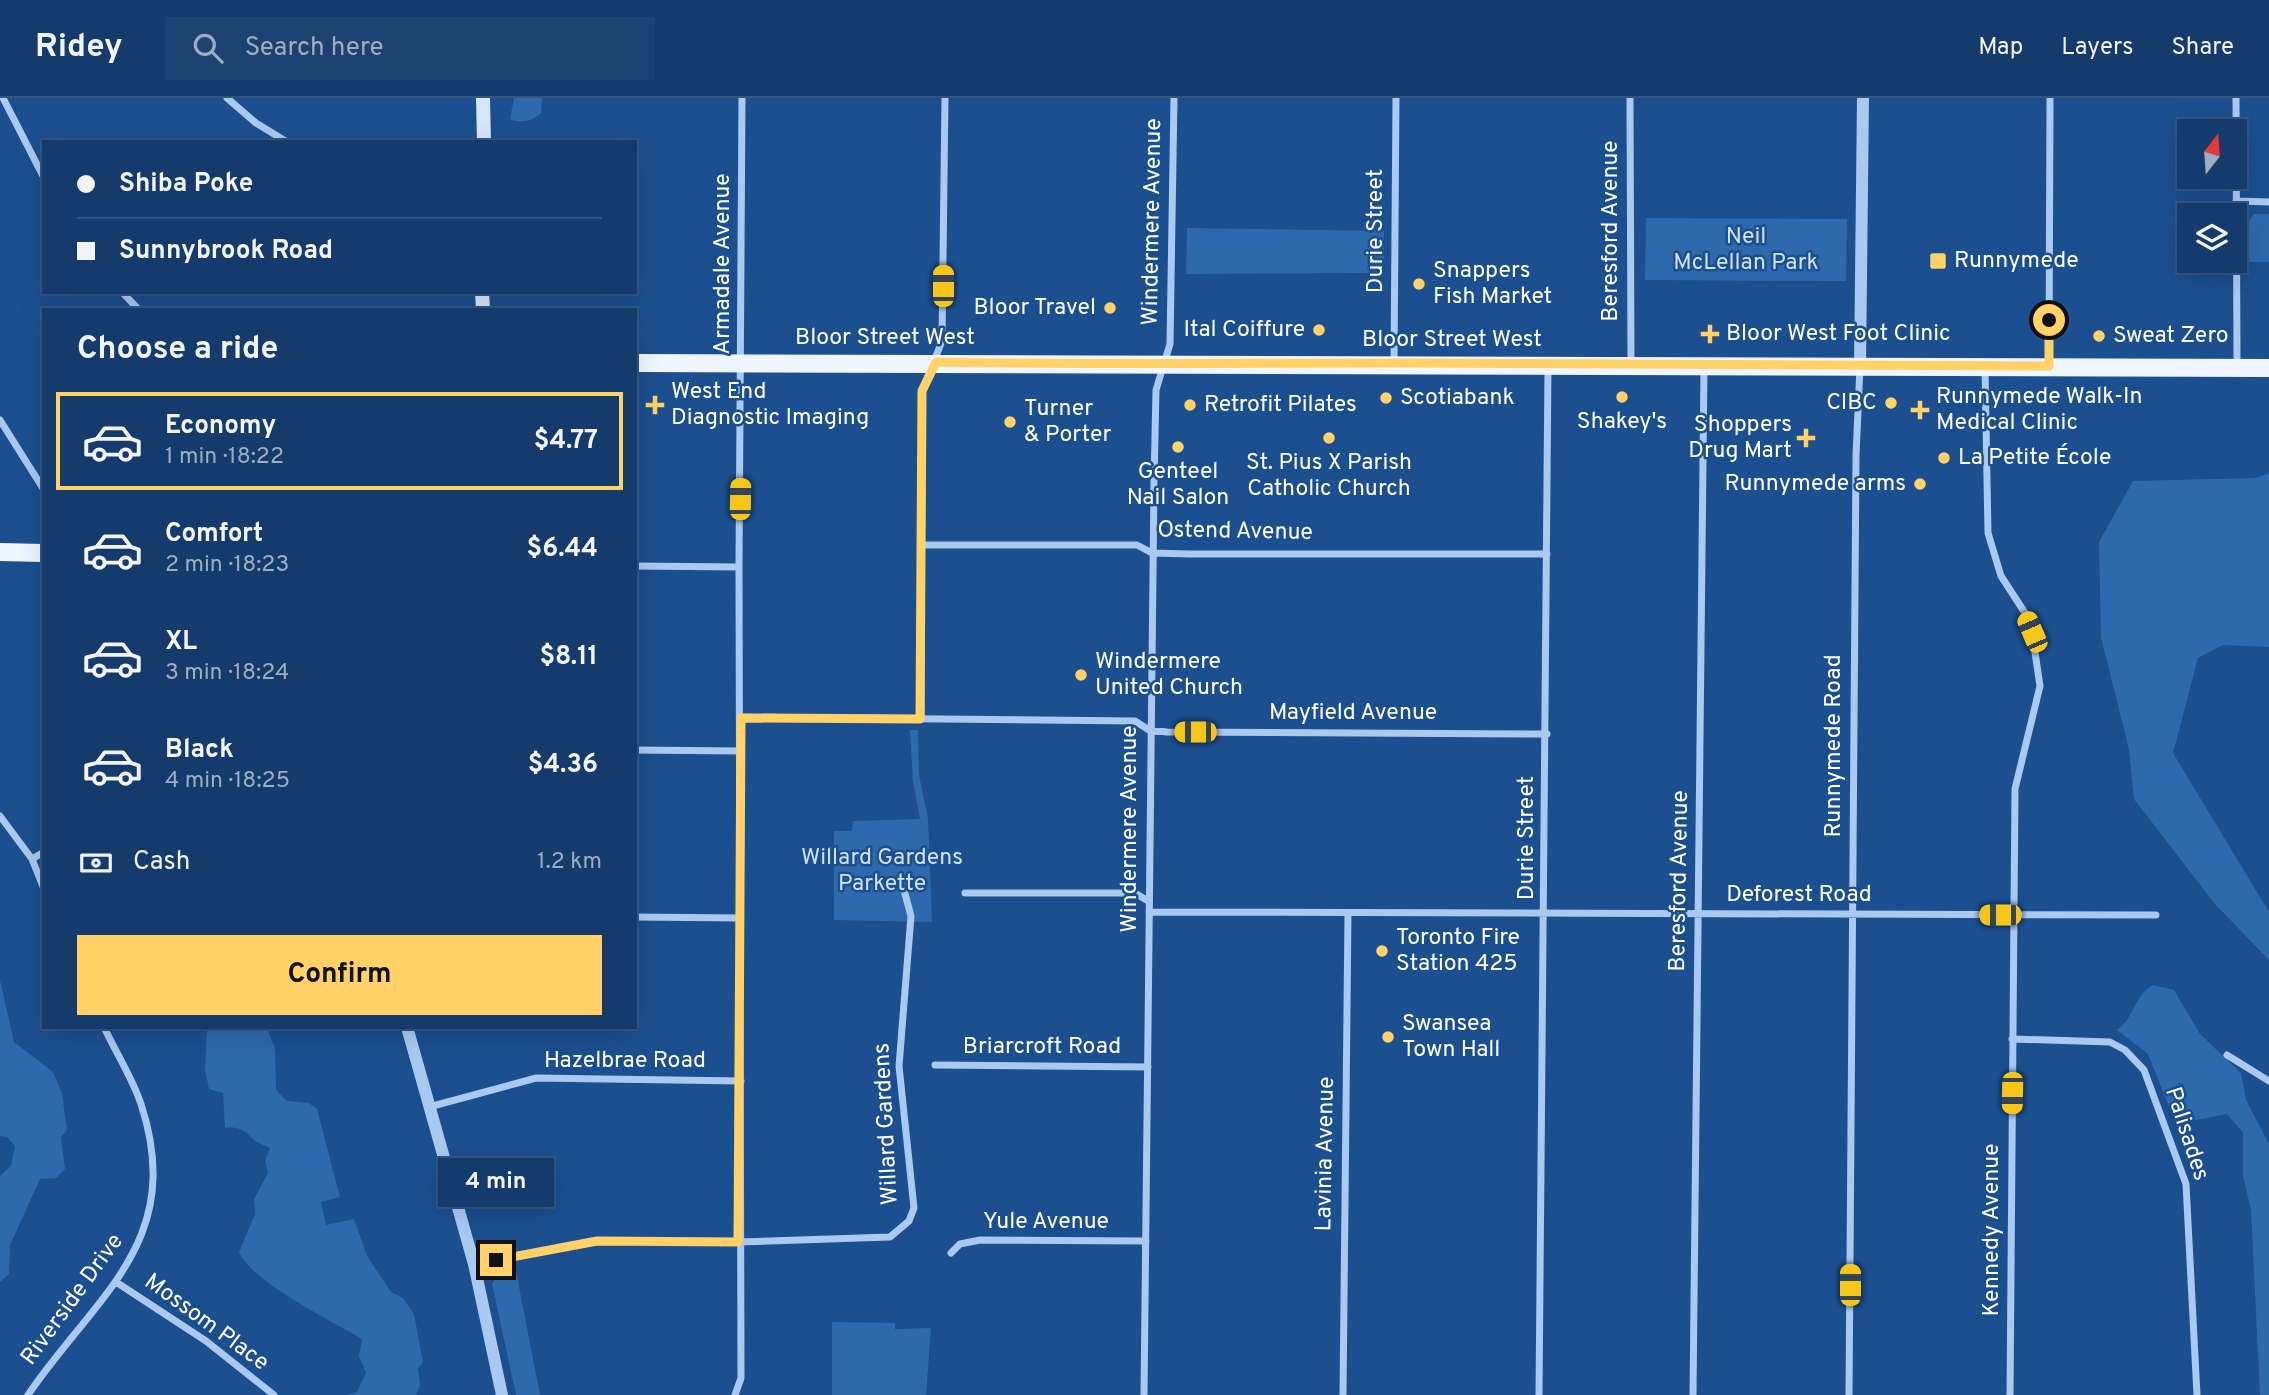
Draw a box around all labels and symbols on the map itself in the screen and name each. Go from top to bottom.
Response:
street label: Windermere Avenue [1137,118,1169,326]
north arrow [2177,119,2247,189]
street label: Beresford Avenue [1597,140,1626,322]
street label: Durie Street [1362,169,1391,293]
street label: Armadale Avenue [709,173,738,355]
park label: Neil McLellan Park [1673,223,1819,278]
place label: Runnymede [1954,247,2079,276]
marker: Runnymede [1928,251,1948,271]
place label: Snappers Fish Market [1433,257,1552,312]
car [933,265,954,307]
marker: Snappers Fish Market [1411,276,1427,292]
place label: Bloor Travel [974,294,1096,323]
marker: Bloor Travel [1102,300,1118,316]
route start [2033,304,2065,336]
place label: Ital Coiffure [1183,316,1305,345]
place label: Bloor West Foot Clinic [1726,320,1951,349]
marker: Ital Coiffure [1311,322,1327,338]
place label: Sweat Zero [2113,322,2229,351]
street label: Bloor Street West [795,324,975,353]
marker: Bloor West Foot Clinic [1700,324,1720,344]
street label: Bloor Street West [1362,326,1542,355]
marker: Sweat Zero [2091,328,2107,344]
place label: West End Diagnostic Imaging [671,378,869,433]
place label: Runnymede Walk-In Medical Clinic [1936,383,2142,438]
place label: Scotiabank [1400,384,1515,413]
marker: Shakey's [1614,389,1630,405]
place label: CIBC [1826,389,1877,418]
marker: Scotiabank [1378,390,1394,406]
place label: Retrofit Pilates [1204,391,1357,420]
marker: West End Diagnostic Imaging [645,395,665,415]
place label: Turner & Porter [1024,395,1112,450]
marker: CIBC [1883,395,1899,411]
marker: Retrofit Pilates [1182,397,1198,413]
marker: Runnymede Walk-In Medical Clinic [1910,400,1930,420]
place label: Shakey's [1577,408,1667,437]
place label: Shoppers Drug Mart [1688,411,1792,466]
marker: Turner & Porter [1002,414,1018,430]
marker: St. Pius X Parish Catholic Church [1321,430,1337,446]
marker: Shoppers Drug Mart [1798,430,1814,446]
marker: Genteel Nail Salon [1170,439,1186,455]
place label: La Petite École [1958,443,2111,473]
place label: St. Pius X Parish Catholic Church [1246,449,1412,504]
marker: La Petite École [1936,450,1952,466]
place label: Genteel Nail Salon [1127,458,1229,513]
place label: Runnymede arms [1725,470,1906,499]
marker: Runnymede arms [1912,476,1928,492]
car [730,478,751,520]
street label: Ostend Avenue [1157,516,1313,548]
car [2015,609,2050,655]
place label: Windermere United Church [1095,648,1243,703]
street label: Runnymede Road [1820,654,1849,838]
marker: Windermere United Church [1073,667,1089,683]
street label: Mayfield Avenue [1269,699,1437,728]
car [1175,722,1217,743]
street label: Windermere Avenue [1116,725,1145,933]
street label: Durie Street [1513,776,1542,900]
street label: Beresford Avenue [1664,790,1696,972]
park label: Willard Gardens Parkette [801,844,963,899]
street label: Deforest Road [1726,881,1872,910]
car [1980,905,2022,926]
place label: Toronto Fire Station 425 [1396,924,1520,979]
marker: Toronto Fire Station 425 [1374,943,1390,959]
place label: Swansea Town Hall [1402,1010,1500,1065]
marker: Swansea Town Hall [1380,1029,1396,1045]
street label: Briarcroft Road [963,1033,1121,1062]
street label: Willard Gardens [868,1042,906,1206]
street label: Hazelbrae Road [544,1047,706,1076]
car [2002,1072,2023,1114]
street label: Lavinia Avenue [1310,1076,1342,1232]
street label: Palisades [2157,1083,2215,1185]
street label: Kennedy Avenue [1978,1143,2007,1317]
callout: 4 min [438,1158,554,1208]
street label: Yule Avenue [983,1208,1109,1237]
street label: Riverside Drive [15,1228,131,1372]
route end [480,1244,512,1276]
car [1840,1264,1861,1306]
street label: Mossom Place [138,1268,274,1378]

